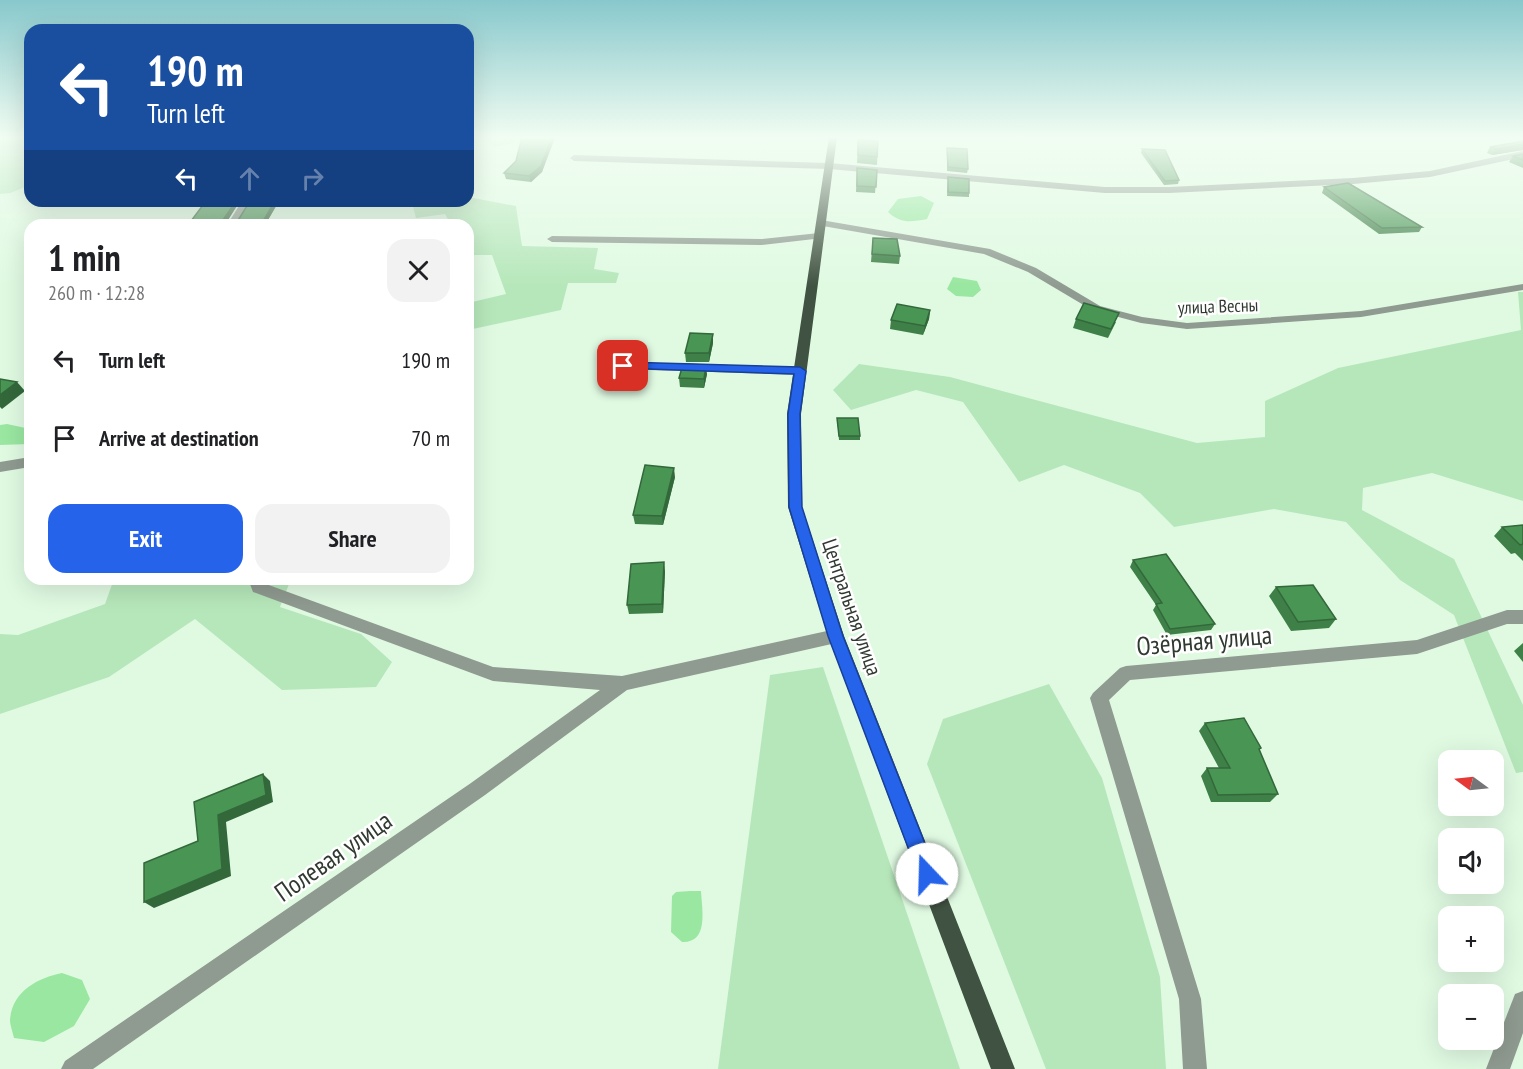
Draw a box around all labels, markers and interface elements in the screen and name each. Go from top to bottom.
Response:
text: 190 m [147,43,244,98]
icon: left [48,48,126,126]
text: Turn left [147,96,225,130]
icon: left [170,162,203,195]
icon: ahead [233,162,266,195]
icon: right [296,162,329,195]
text: 1 min [48,234,121,281]
button: close [387,239,450,302]
text: 260 m · 12:28 [48,280,145,306]
street label: улица Весны [1177,293,1259,319]
pin [597,340,648,391]
icon: left [48,344,81,377]
text: Turn left [99,346,165,374]
text: 190 m [401,346,450,374]
icon: arrive [606,349,639,382]
icon: arrive [48,422,81,455]
text: Arrive at destination [99,424,259,452]
text: 70 m [411,424,450,452]
button: Exit [48,504,243,573]
button: Share [255,504,450,573]
street label: Центральная улица [816,535,888,679]
street label: Озёрная улица [1135,618,1273,662]
north arrow [1438,750,1504,816]
map controls [1438,750,1504,1050]
street label: Полевая улица [268,804,398,908]
button: sound [1438,828,1504,894]
position arrow [895,842,959,906]
button: + [1438,906,1504,972]
button: − [1438,984,1504,1050]

